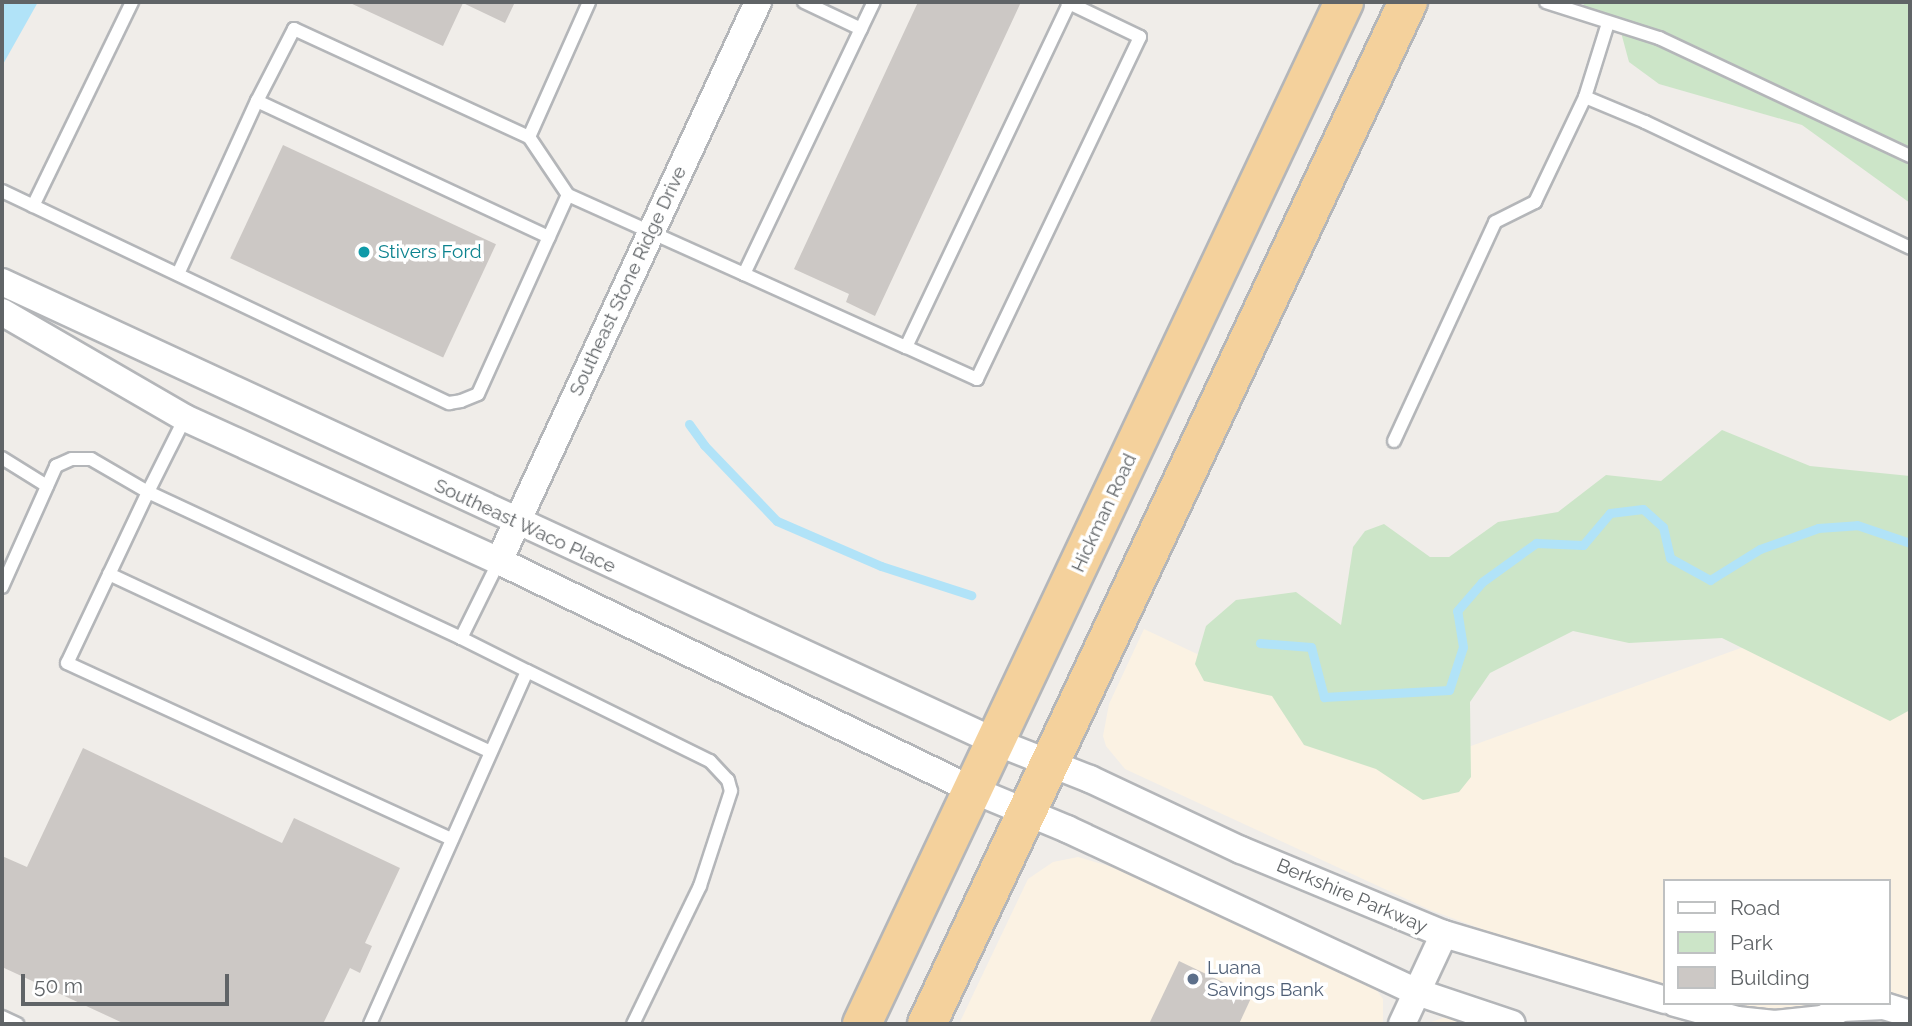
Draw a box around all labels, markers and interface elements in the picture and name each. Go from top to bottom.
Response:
street label: Southeast Stone Ridge Drive [565,163,691,399]
place label: Stivers Ford [378,241,482,263]
marker: Stivers Ford [356,244,372,260]
street label: Hickman Road [1067,450,1141,576]
street label: Southeast Waco Place [430,474,620,578]
street label: Berkshire Parkway [1273,854,1431,938]
legend [1664,879,1891,1005]
text: Road [1730,895,1780,920]
text: Park [1730,930,1773,955]
place label: Luana Savings Bank [1207,957,1324,1001]
scale bar [24,960,233,1004]
text: Building [1730,965,1810,990]
marker: Luana Savings Bank [1185,971,1201,987]
text: 50 m [34,973,83,998]

